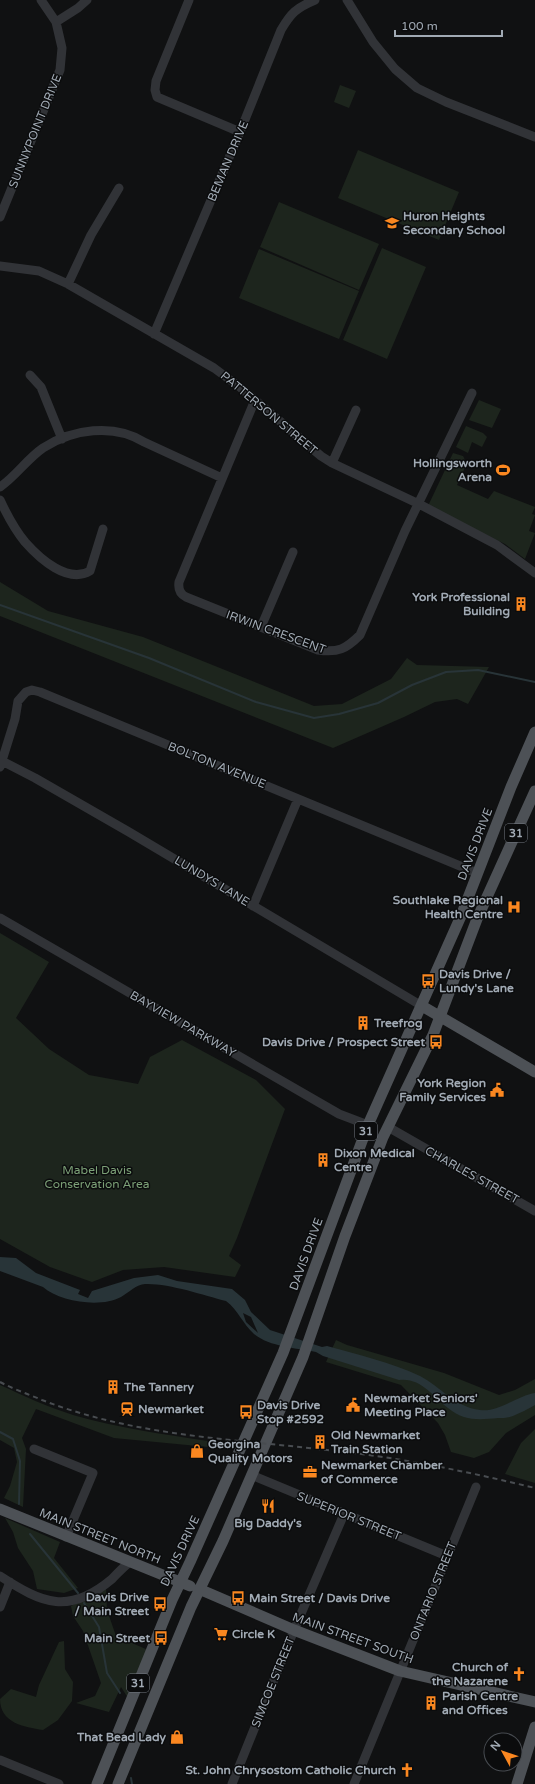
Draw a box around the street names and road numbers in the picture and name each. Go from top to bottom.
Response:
street label: SUNNYPOINT DRIVE [6,72,64,190]
street label: BEMAN DRIVE [205,118,251,203]
street label: PATTERSON STREET [218,368,321,458]
street label: IRWIN CRESCENT [224,607,328,657]
street label: BOLTON AVENUE [166,739,268,791]
street label: DAVIS DRIVE [455,805,495,882]
road number: 31 [505,824,527,842]
street label: LUNDYS LANE [172,853,252,909]
street label: BAYVIEW PARKWAY [127,988,239,1060]
road number: 31 [355,1122,377,1140]
street label: CHARLES STREET [423,1143,522,1207]
street label: DAVIS DRIVE [286,1215,326,1292]
street label: SUPERIOR STREET [295,1489,404,1544]
street label: MAIN STREET NORTH [37,1505,163,1567]
street label: DAVIS DRIVE [157,1513,203,1589]
street label: ONTARIO STREET [407,1539,459,1642]
street label: MAIN STREET SOUTH [291,1610,415,1666]
street label: SIMCOE STREET [248,1634,298,1729]
road number: 31 [127,1674,149,1692]

